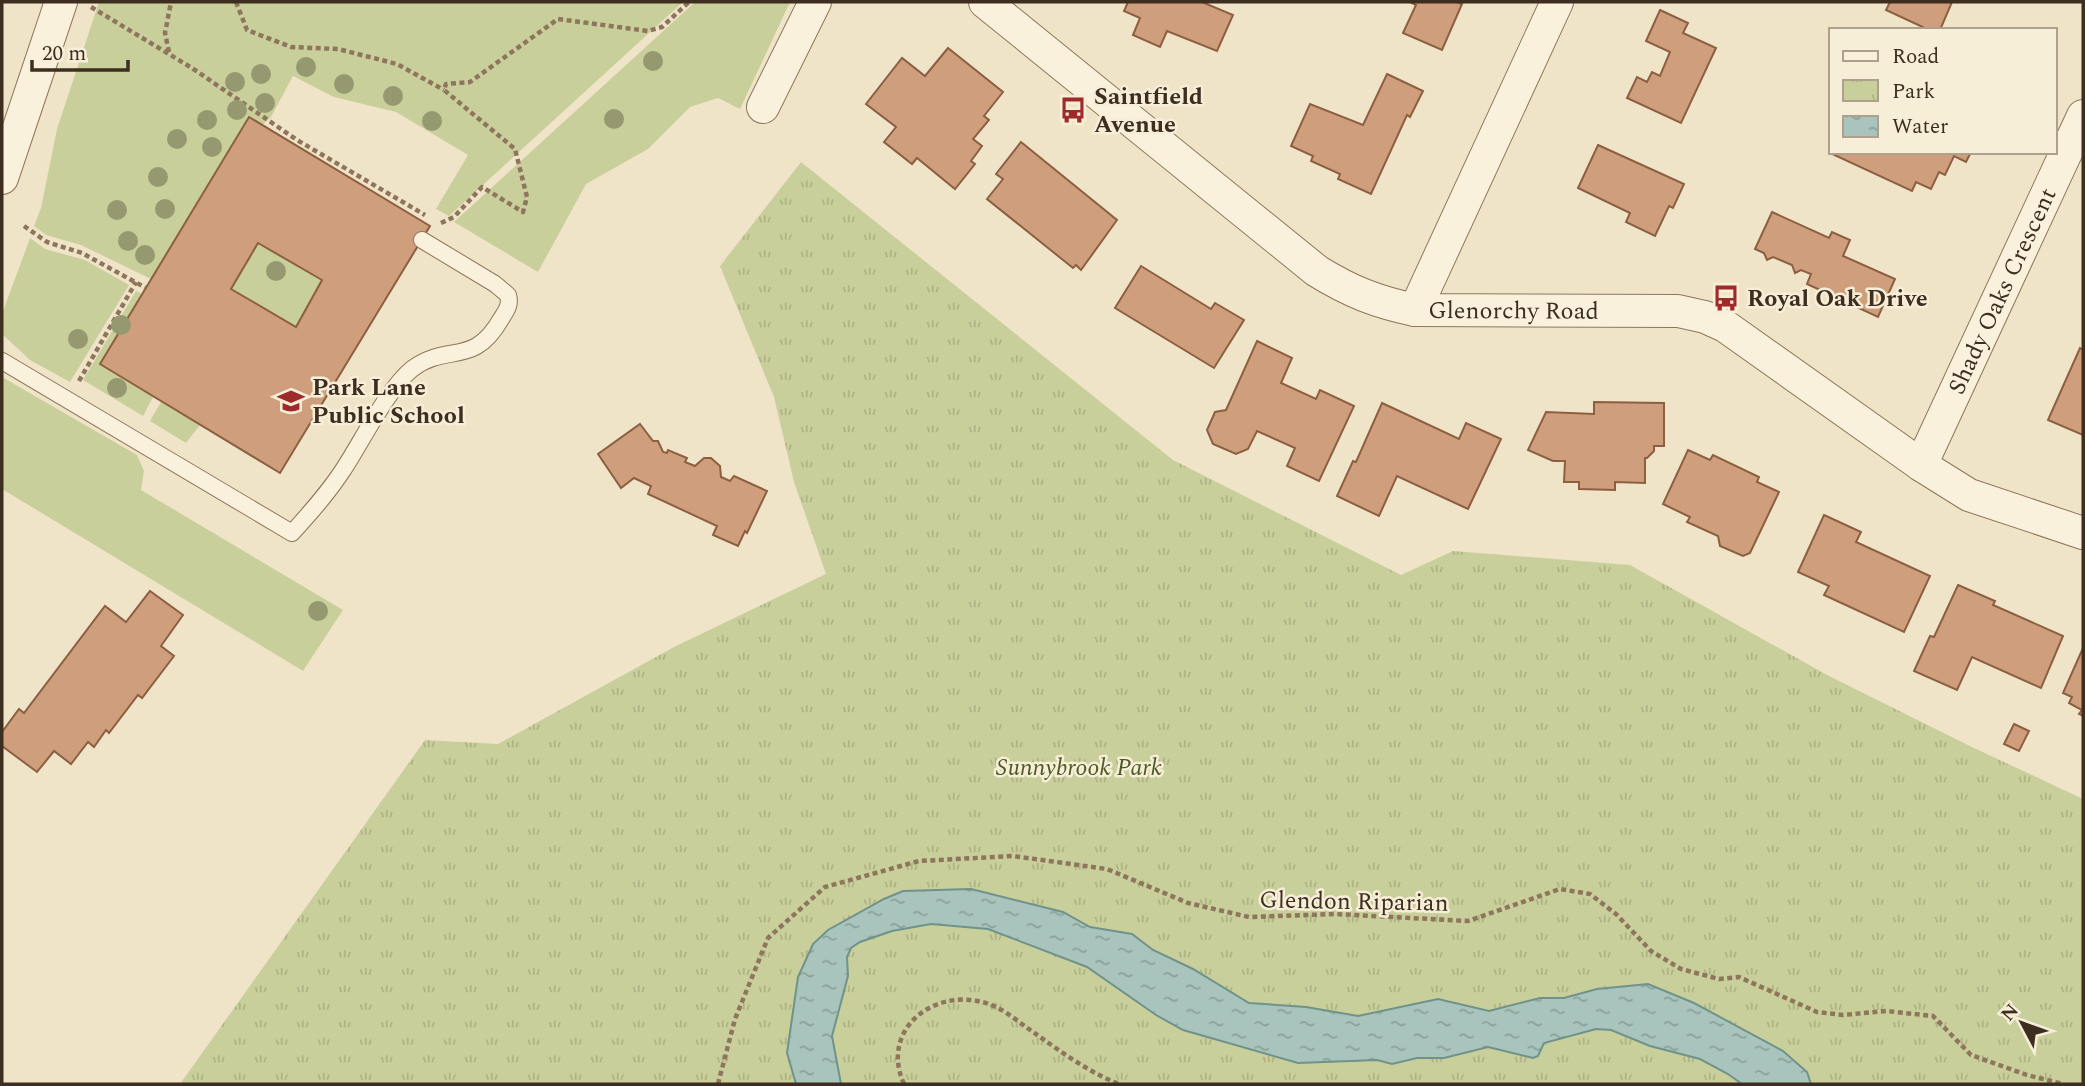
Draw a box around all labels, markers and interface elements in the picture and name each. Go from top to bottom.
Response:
scale bar [32,28,128,72]
legend [1829,28,2057,154]
text: 20 m [42,38,86,70]
text: Road [1892,41,1939,73]
text: Park [1892,76,1936,108]
place label: Saintfield Avenue [1094,79,1203,143]
bus stop icon: Saintfield Avenue [1058,95,1088,125]
text: Water [1892,111,1948,143]
street label: Shady Oaks Crescent [1939,182,2066,401]
place label: Royal Oak Drive [1747,281,1928,317]
bus stop icon: Royal Oak Drive [1711,283,1741,313]
street label: Glenorchy Road [1428,293,1599,330]
place label: Park Lane Public School [312,370,465,434]
school or university icon: Park Lane Public School [276,386,306,416]
park label: Sunnybrook Park [996,750,1162,786]
street label: Glendon Riparian [1259,882,1449,922]
north arrow [1987,988,2057,1058]
text: N [1994,997,2026,1028]

